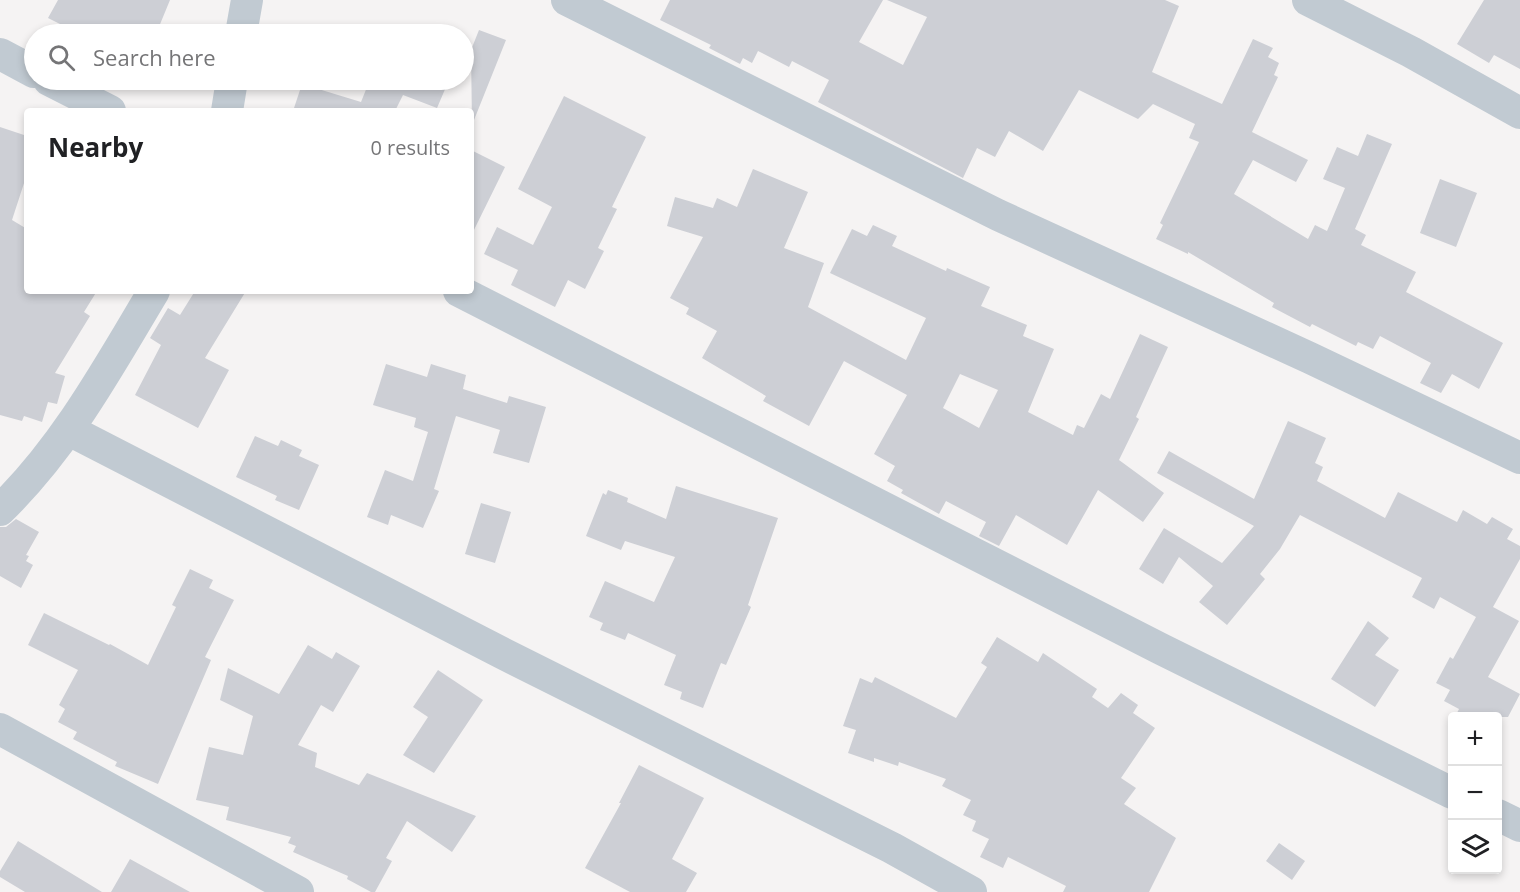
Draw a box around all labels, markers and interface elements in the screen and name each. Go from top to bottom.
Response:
search box [24,24,474,90]
icon: search [45,41,78,74]
text: Search here [93,42,216,72]
text: Nearby [48,129,143,165]
text: 0 results [370,134,450,161]
map controls [1448,712,1502,874]
button: + [1448,712,1502,766]
button: − [1448,766,1502,820]
button: layers [1448,820,1502,874]

